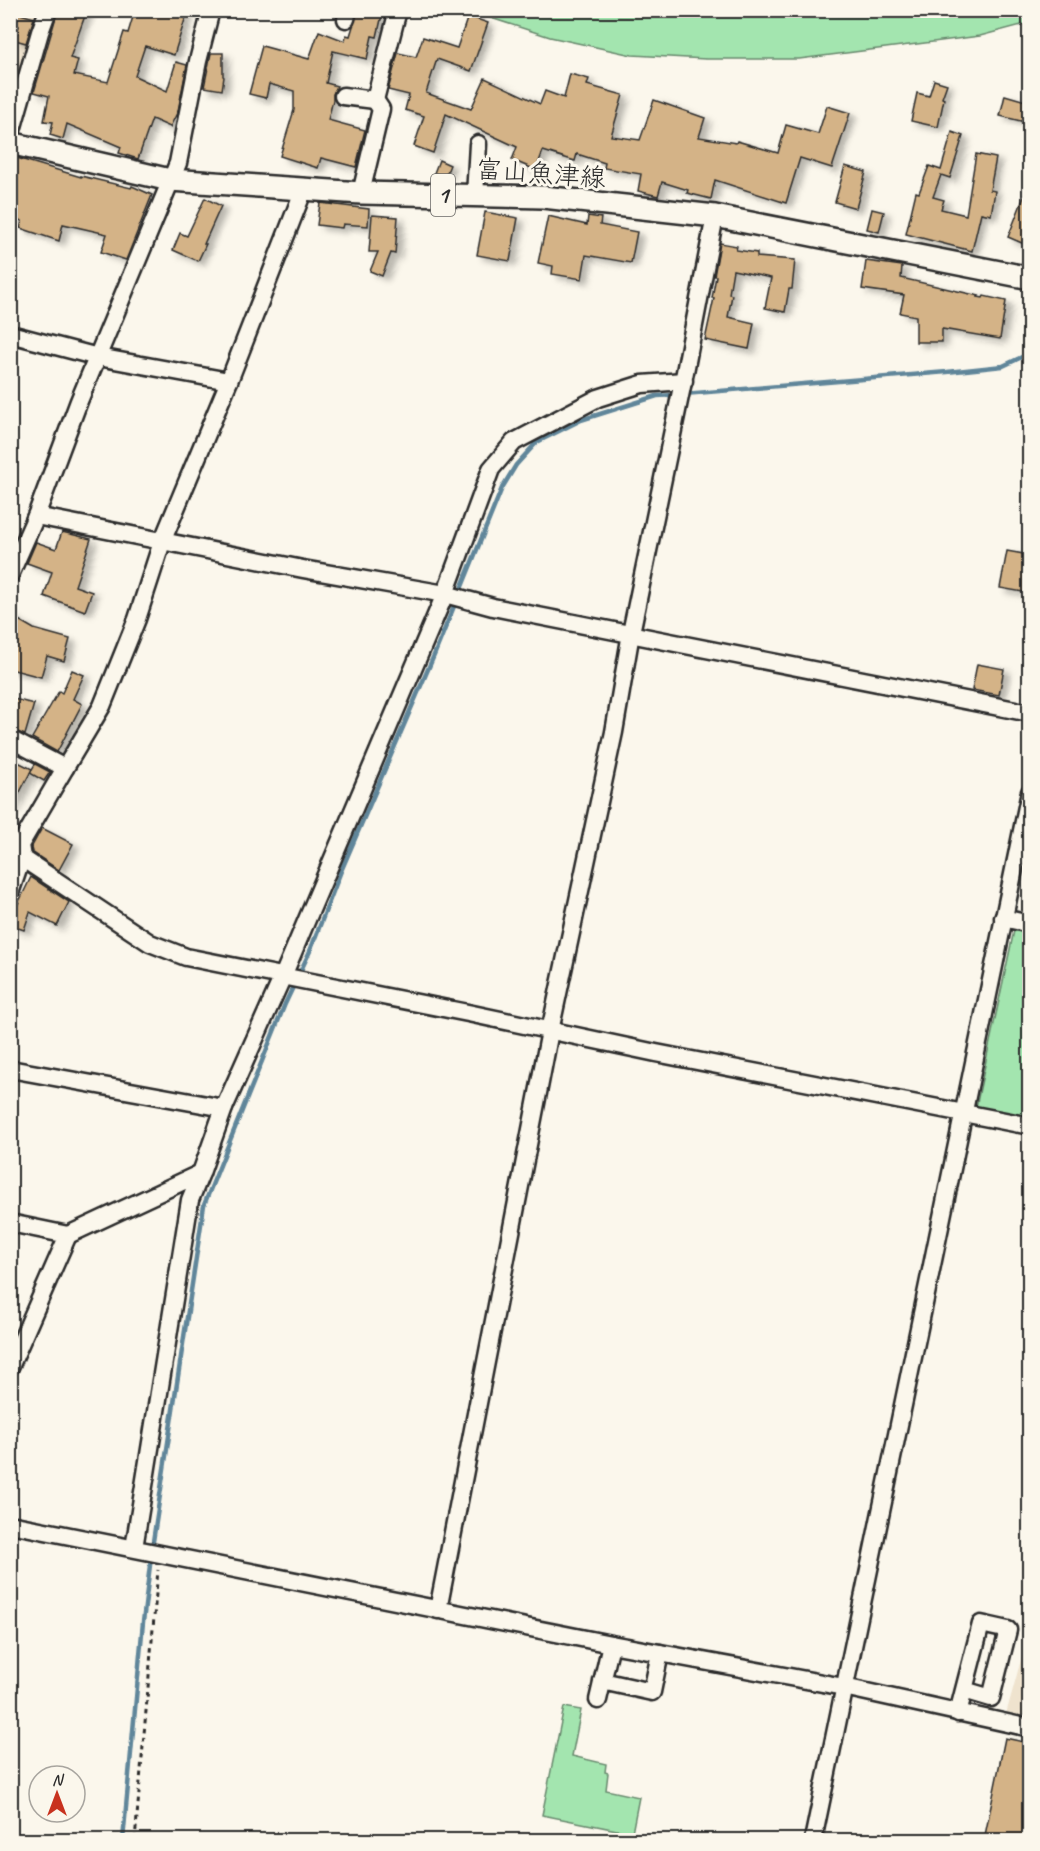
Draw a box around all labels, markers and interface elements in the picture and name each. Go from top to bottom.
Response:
street label: 富山魚津線 [475,153,607,194]
road number: 1 [431,174,455,216]
north arrow [27,1764,87,1824]
text: N [52,1770,65,1790]

